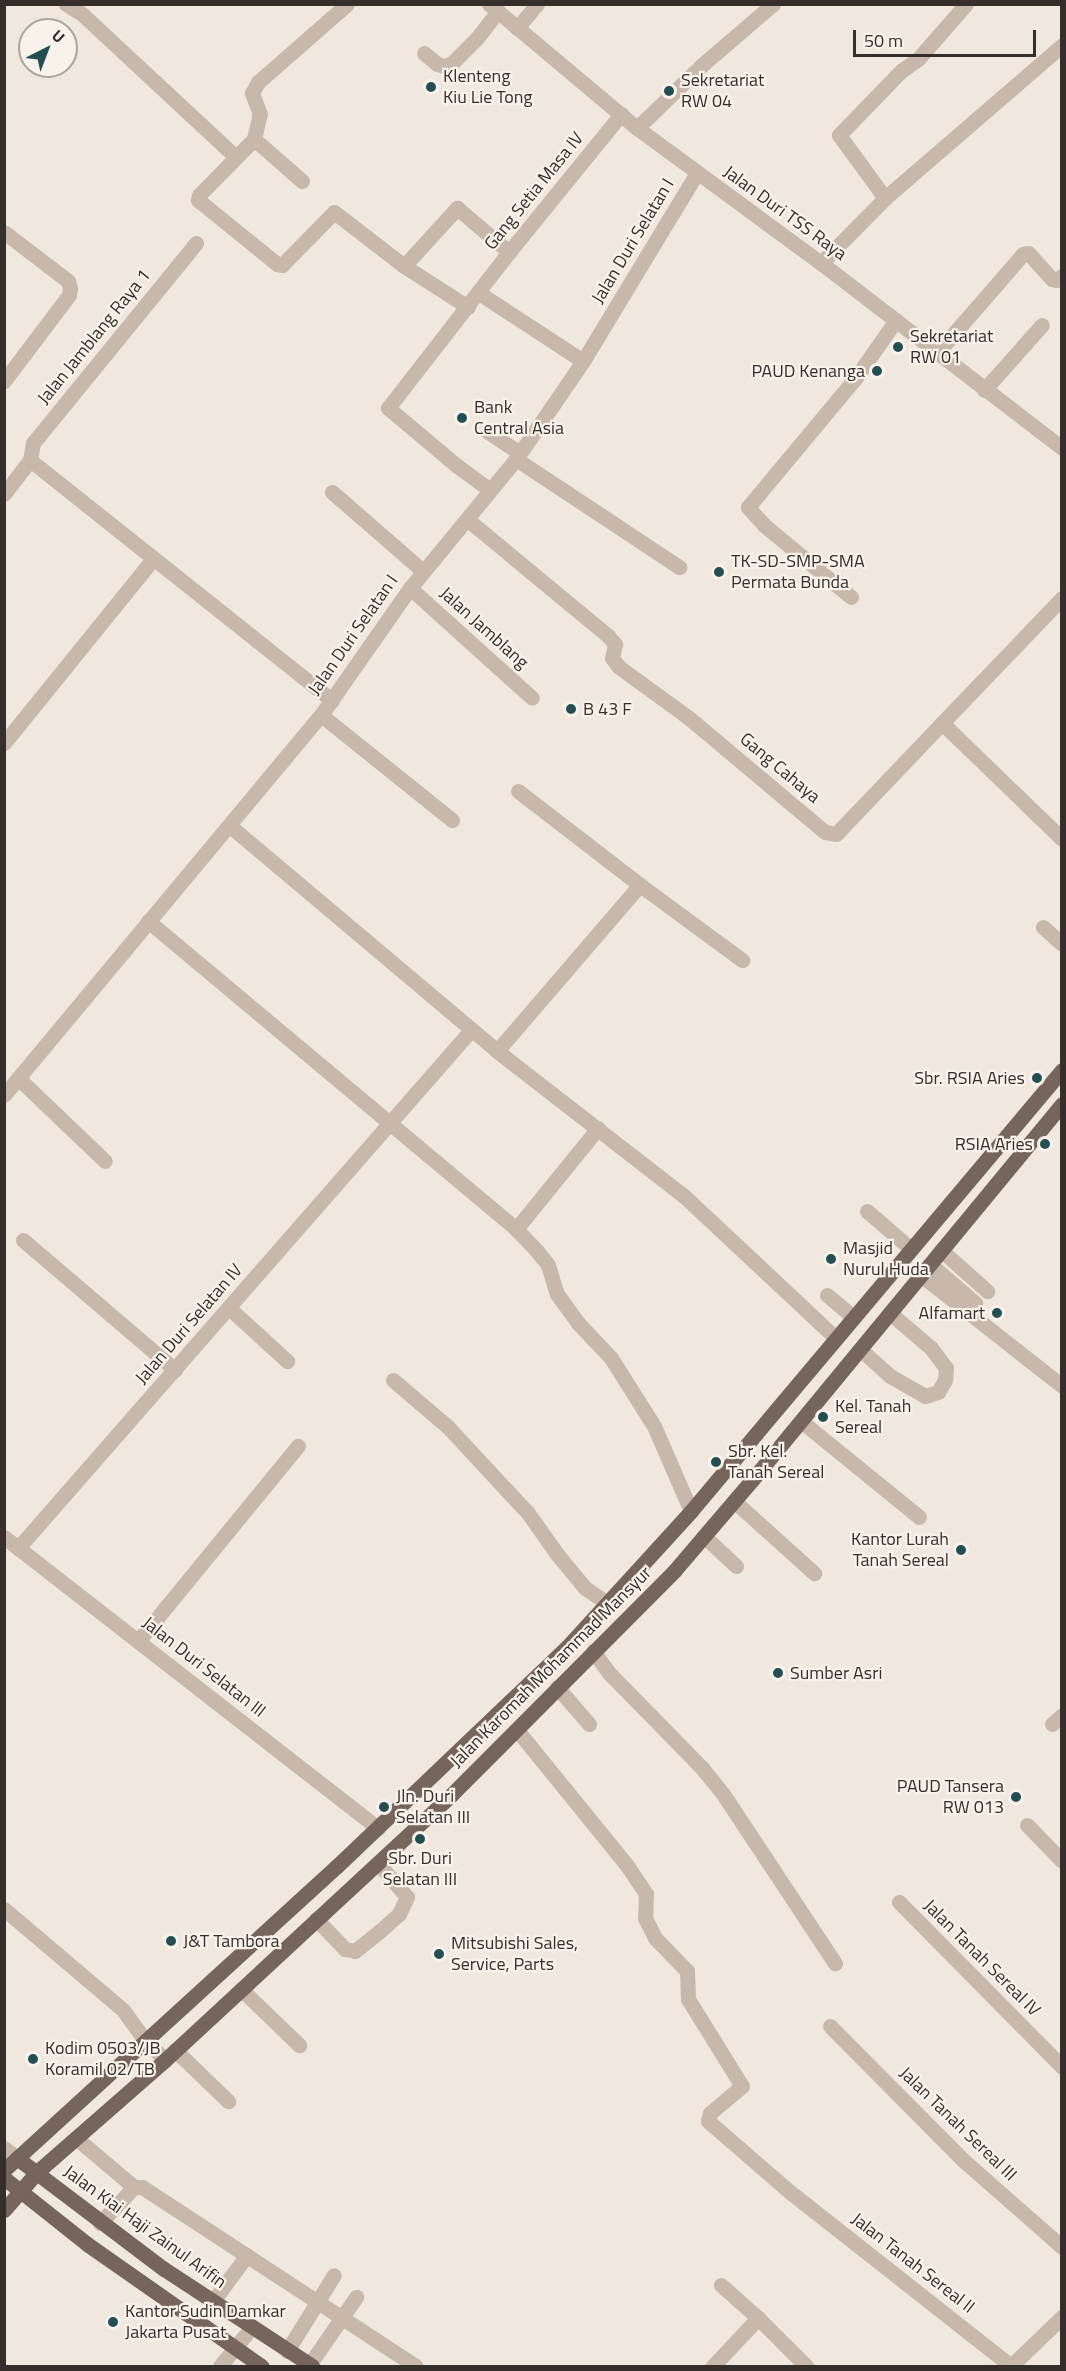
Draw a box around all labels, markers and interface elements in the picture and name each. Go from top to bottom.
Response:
north arrow [18,18,78,78]
scale bar [856,18,1039,56]
text: U [47,24,71,49]
text: 50 m [864,27,903,54]
place label: Klenteng Kiu Lie Tong [443,66,533,109]
place label: Sekretariat RW 04 [681,70,764,112]
marker: Klenteng Kiu Lie Tong [424,80,438,94]
marker: Sekretariat RW 04 [662,84,676,98]
street label: Gang Setia Masa IV [480,128,588,254]
street label: Jalan Duri TSS Raya [719,161,851,265]
street label: Jalan Duri Selatan I [587,175,679,307]
street label: Jalan Jamblang Raya 1 [33,265,155,409]
place label: Sekretariat RW 01 [910,326,993,368]
marker: Sekretariat RW 01 [891,340,905,354]
place label: PAUD Kenanga [751,360,865,382]
marker: PAUD Kenanga [870,364,884,378]
place label: Bank Central Asia [474,397,564,440]
marker: Bank Central Asia [455,411,469,425]
place label: TK-SD-SMP-SMA Permata Bunda [731,551,865,594]
marker: TK-SD-SMP-SMA Permata Bunda [712,565,726,579]
street label: Jalan Duri Selatan I [304,571,402,699]
street label: Jalan Jamblang [435,583,533,673]
place label: B 43 F [583,698,632,720]
marker: B 43 F [564,702,578,716]
street label: Gang Cahaya [736,728,824,808]
place label: Sbr. RSIA Aries [914,1067,1025,1089]
marker: Sbr. RSIA Aries [1030,1071,1044,1085]
place label: RSIA Aries [955,1133,1033,1155]
marker: RSIA Aries [1038,1137,1052,1151]
place label: Masjid Nurul Huda [843,1238,929,1280]
marker: Masjid Nurul Huda [824,1252,838,1266]
street label: Jalan Duri Selatan IV [131,1259,247,1389]
place label: Alfamart [919,1302,985,1324]
marker: Alfamart [990,1306,1004,1320]
place label: Kel. Tanah Sereal [835,1396,911,1438]
marker: Kel. Tanah Sereal [816,1410,830,1424]
place label: Sbr. Kel. Tanah Sereal [728,1441,824,1484]
marker: Sbr. Kel. Tanah Sereal [709,1455,723,1469]
place label: Kantor Lurah Tanah Sereal [851,1529,949,1572]
marker: Kantor Lurah Tanah Sereal [954,1543,968,1557]
street label: Jalan Karomah Mohammad Mansyur [446,1562,656,1772]
street label: Jalan Duri Selatan III [138,1612,270,1722]
place label: Sumber Asri [790,1662,882,1684]
marker: Sumber Asri [771,1666,785,1680]
place label: PAUD Tansera RW 013 [897,1776,1004,1818]
place label: Jln. Duri Selatan III [396,1786,470,1828]
marker: PAUD Tansera RW 013 [1009,1790,1023,1804]
marker: Jln. Duri Selatan III [377,1800,391,1814]
marker: Sbr. Duri Selatan III [413,1832,427,1846]
place label: Sbr. Duri Selatan III [383,1848,457,1890]
street label: Jalan Tanah Sereal IV [919,1895,1045,2021]
place label: J&T Tambora [183,1930,279,1952]
place label: Mitsubishi Sales, Service, Parts [451,1933,578,1976]
marker: J&T Tambora [164,1934,178,1948]
marker: Mitsubishi Sales, Service, Parts [432,1947,446,1961]
place label: Kodim 0503/JB Koramil 02/TB [45,2038,161,2080]
marker: Kodim 0503/JB Koramil 02/TB [26,2052,40,2066]
street label: Jalan Tanah Sereal III [895,2063,1021,2185]
street label: Jalan Kiai Haji Zainul Arifin [60,2161,230,2293]
street label: Jalan Tanah Sereal II [847,2208,979,2318]
place label: Kantor Sudin Damkar Jakarta Pusat [125,2301,286,2344]
marker: Kantor Sudin Damkar Jakarta Pusat [106,2315,120,2329]

